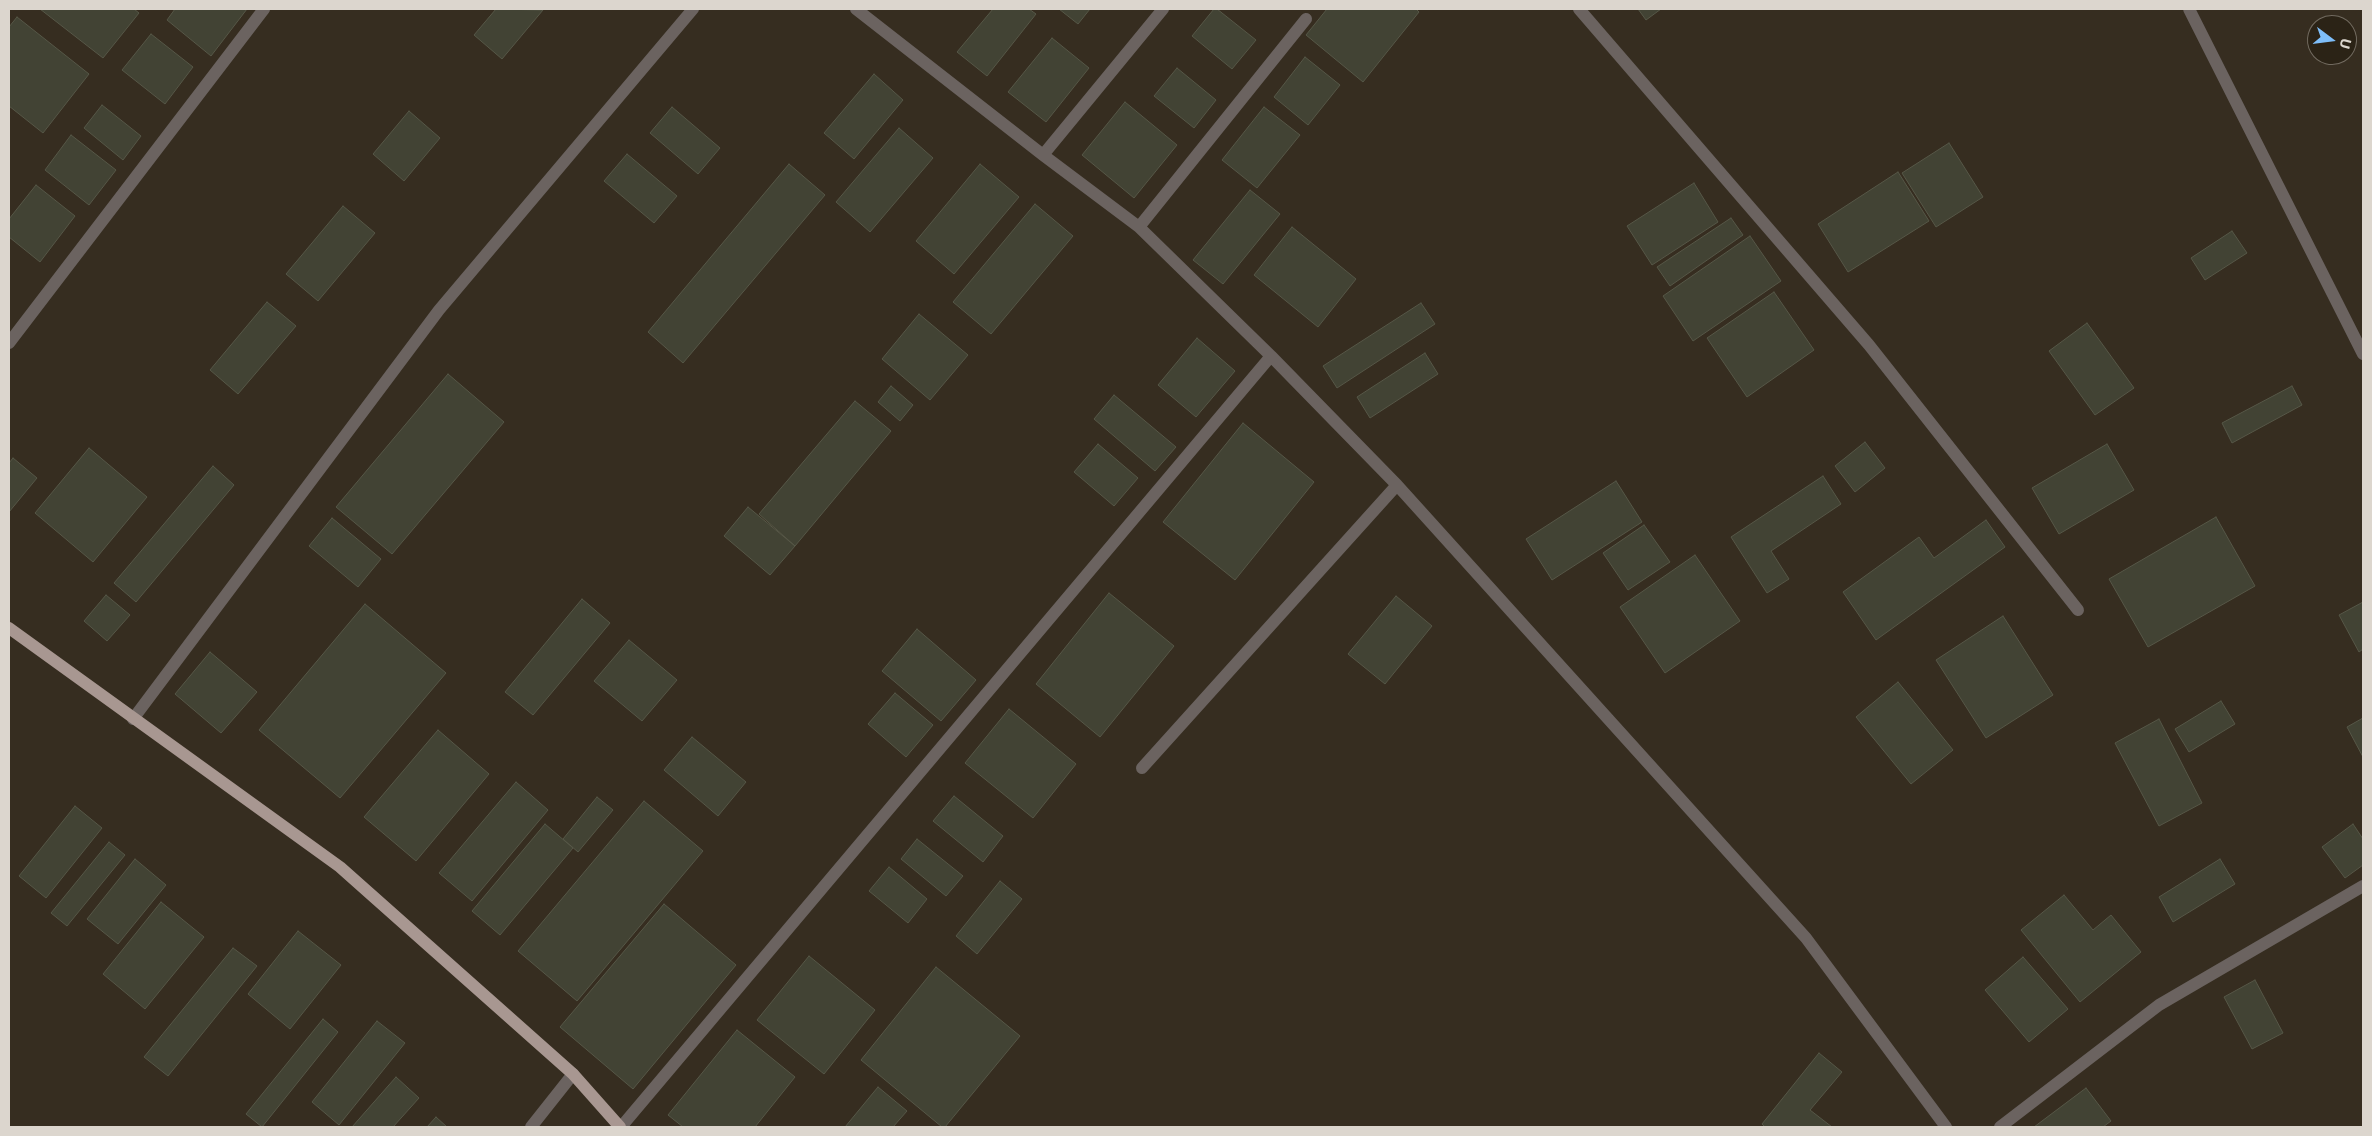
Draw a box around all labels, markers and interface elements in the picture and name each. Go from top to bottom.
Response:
north arrow [2307,15,2357,65]
text: U [2335,36,2357,51]

